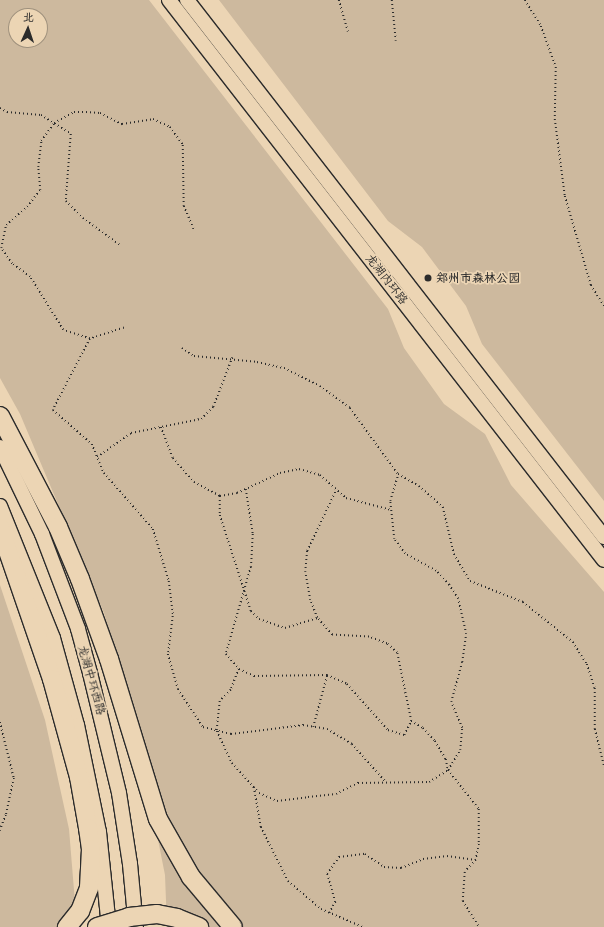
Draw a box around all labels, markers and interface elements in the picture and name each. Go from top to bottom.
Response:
north arrow [8,8,48,48]
text: 北 [23,10,34,24]
street label: 龙湖内环路 [363,251,411,307]
place label: 郑州市森林公园 [436,271,520,285]
marker: 郑州市森林公园 [423,273,433,283]
street label: 龙湖中环西路 [75,643,109,717]

